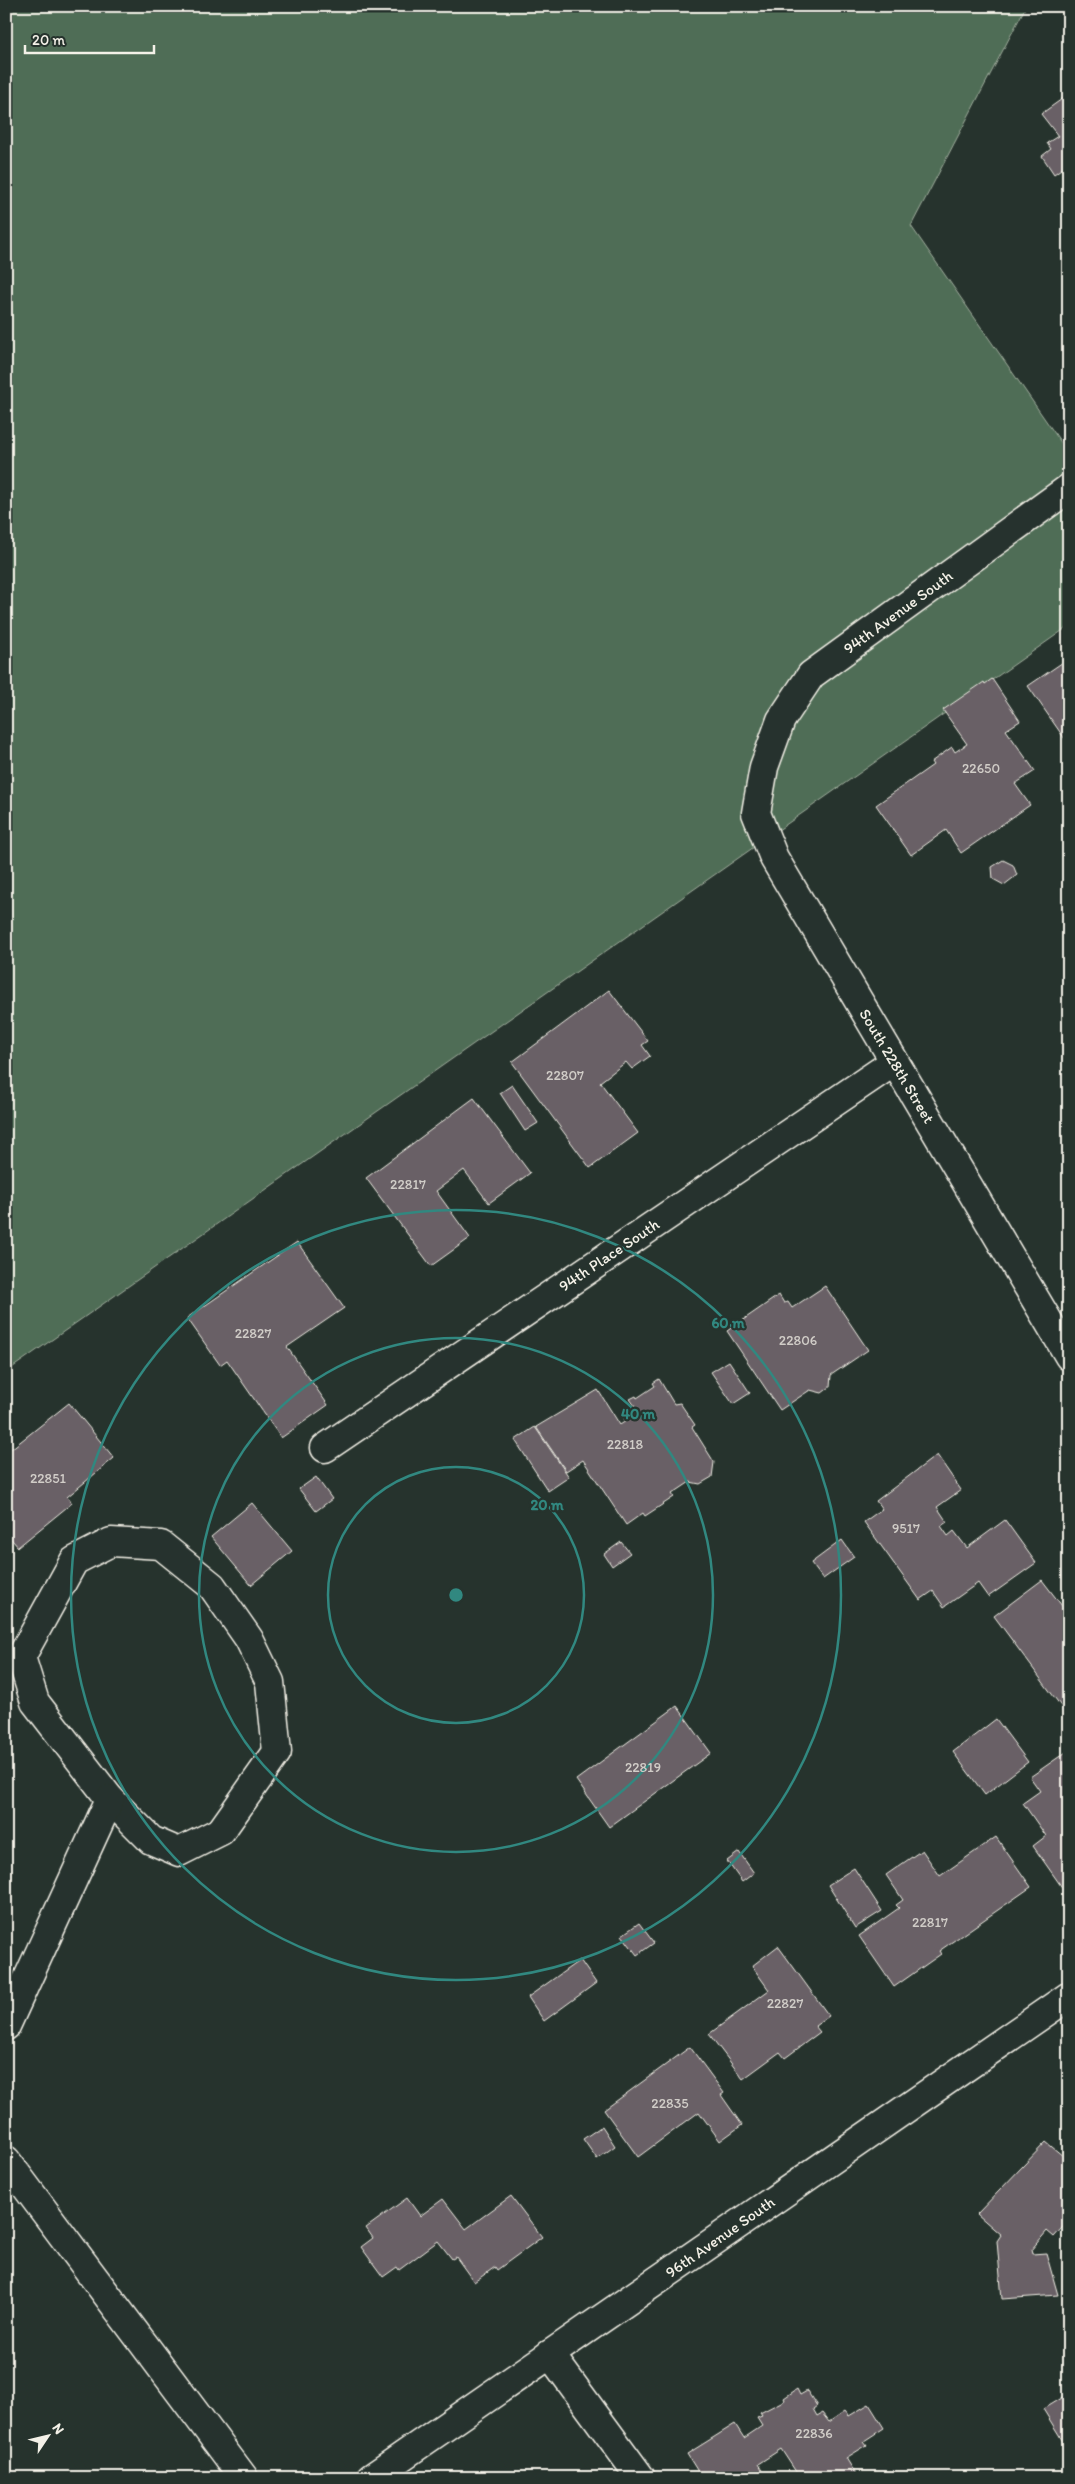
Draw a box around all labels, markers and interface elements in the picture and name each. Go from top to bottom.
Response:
scale bar [25,22,154,54]
text: 20 m [32,31,66,49]
street label: 94th Avenue South [840,566,956,658]
house number: 22650 [962,760,1000,777]
street label: South 228th Street [855,1005,939,1127]
house number: 22807 [546,1067,584,1084]
house number: 22817 [390,1176,426,1193]
street label: 94th Place South [555,1214,663,1296]
text: 60 m [711,1314,745,1332]
house number: 22827 [235,1325,271,1342]
house number: 22806 [779,1332,817,1349]
text: 40 m [621,1405,656,1423]
house number: 22818 [607,1436,644,1453]
house number: 22851 [30,1470,67,1487]
text: 20 m [530,1496,564,1514]
house number: 9517 [892,1520,920,1537]
centre of rings [447,1586,465,1604]
house number: 22819 [625,1759,661,1776]
house number: 22817 [912,1914,948,1931]
house number: 22827 [767,1995,803,2012]
house number: 22835 [651,2095,689,2112]
street label: 96th Avenue South [662,2192,778,2282]
north arrow [22,2412,72,2462]
text: N [49,2420,68,2438]
house number: 22836 [795,2425,833,2442]

